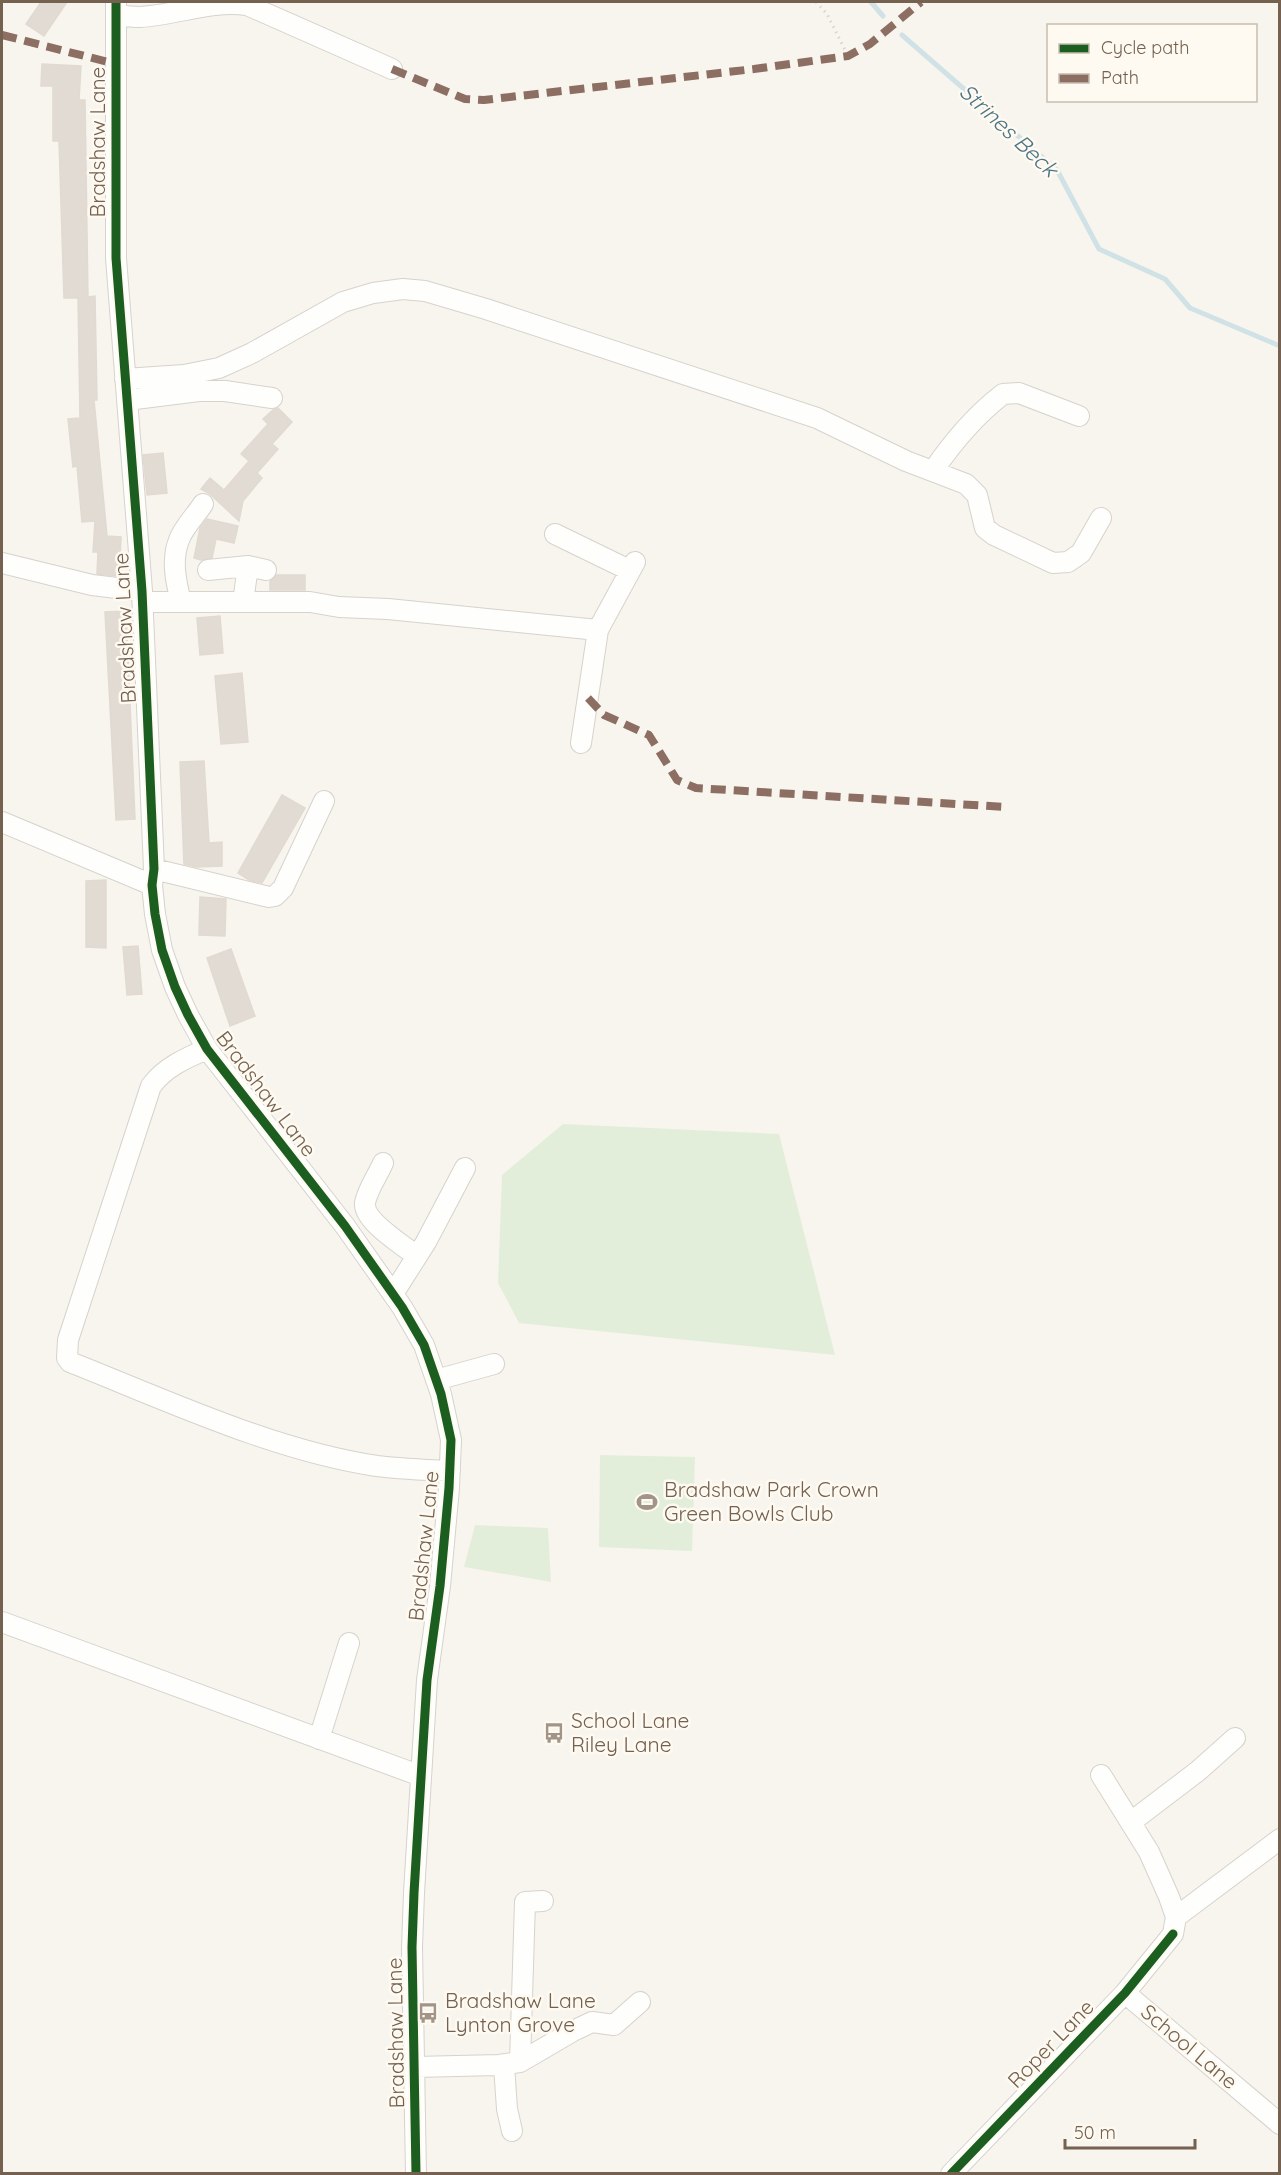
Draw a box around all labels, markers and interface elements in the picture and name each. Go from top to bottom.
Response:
legend [1047,24,1257,102]
text: Cycle path [1101,36,1189,59]
text: Path [1101,66,1139,89]
street label: Bradshaw Lane [84,67,110,217]
water label: Strines Beck [954,77,1066,184]
street label: Bradshaw Lane [107,552,141,704]
street label: Bradshaw Lane [211,1025,323,1161]
street label: Bradshaw Lane [402,1470,444,1622]
place label: Bradshaw Park Crown Green Bowls Club [664,1476,879,1526]
sports icon: Bradshaw Park Crown Green Bowls Club [635,1490,659,1514]
place label: School Lane Riley Lane [571,1707,689,1757]
bus stop icon: School Lane Riley Lane [542,1721,566,1745]
street label: Bradshaw Lane [381,1957,409,2109]
place label: Bradshaw Lane Lynton Grove [445,1987,596,2037]
street label: Roper Lane [1002,1994,1099,2093]
street label: School Lane [1136,1998,1243,2094]
bus stop icon: Bradshaw Lane Lynton Grove [416,2001,440,2025]
scale bar [1065,2112,1196,2150]
text: 50 m [1074,2121,1116,2144]

